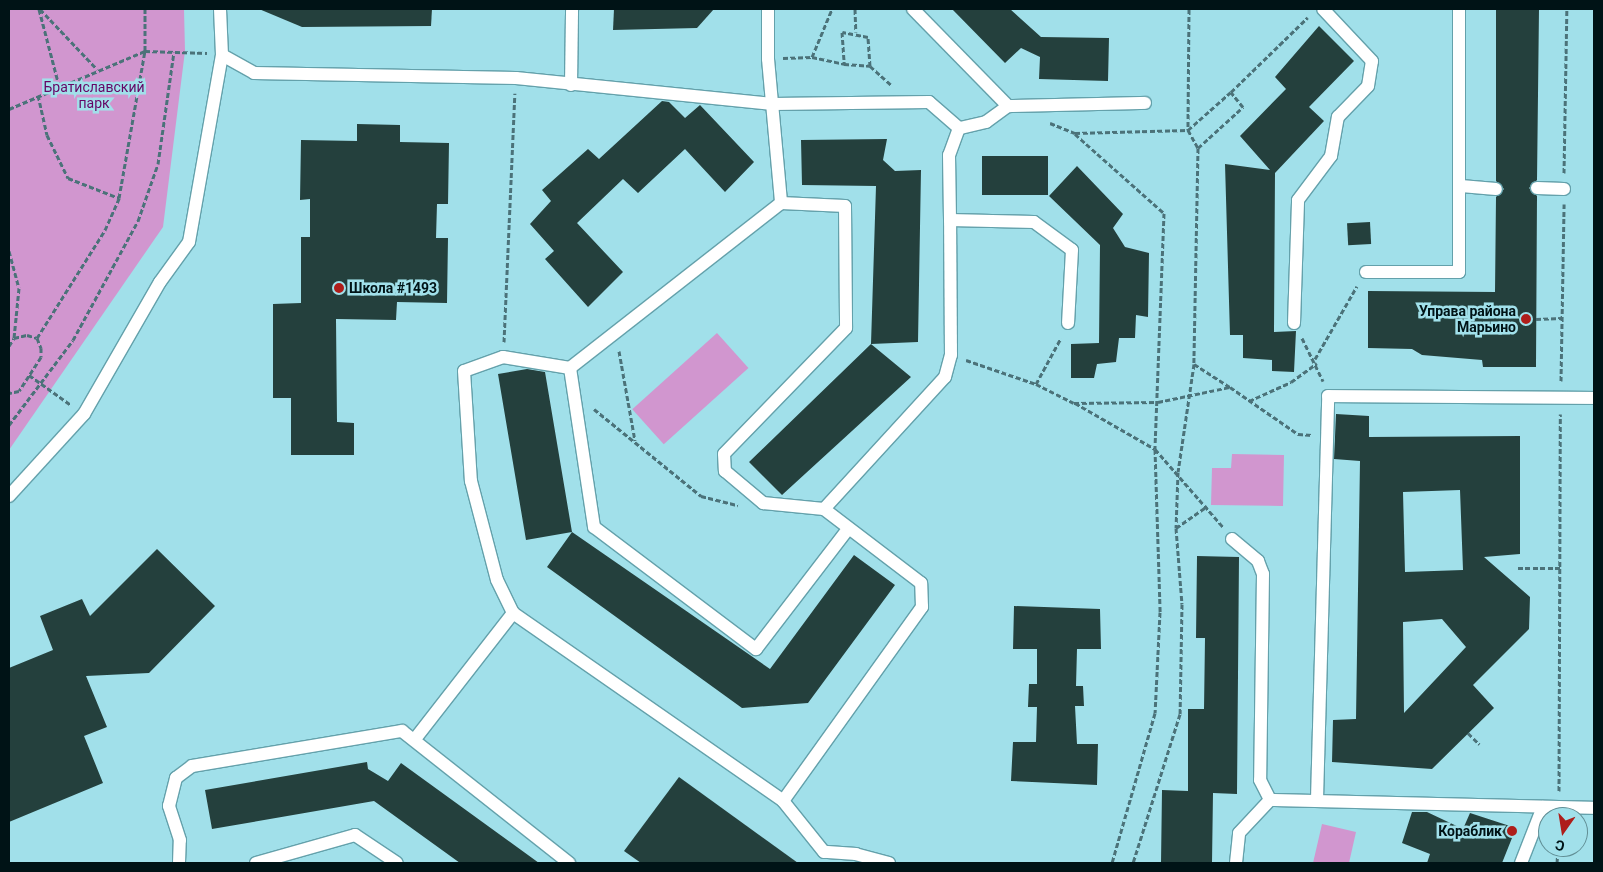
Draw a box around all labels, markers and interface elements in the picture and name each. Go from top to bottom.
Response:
park label: Братиславский парк [43,79,145,111]
place label: Школа #1493 [349,280,437,296]
marker: Школа #1493 [333,282,345,294]
place label: Управа района Марьино [1419,303,1516,336]
marker: Управа района Марьино [1520,313,1532,325]
north arrow [1538,807,1588,857]
place label: Кораблик [1438,823,1502,839]
marker: Кораблик [1506,825,1518,837]
text: С [1554,837,1566,854]

